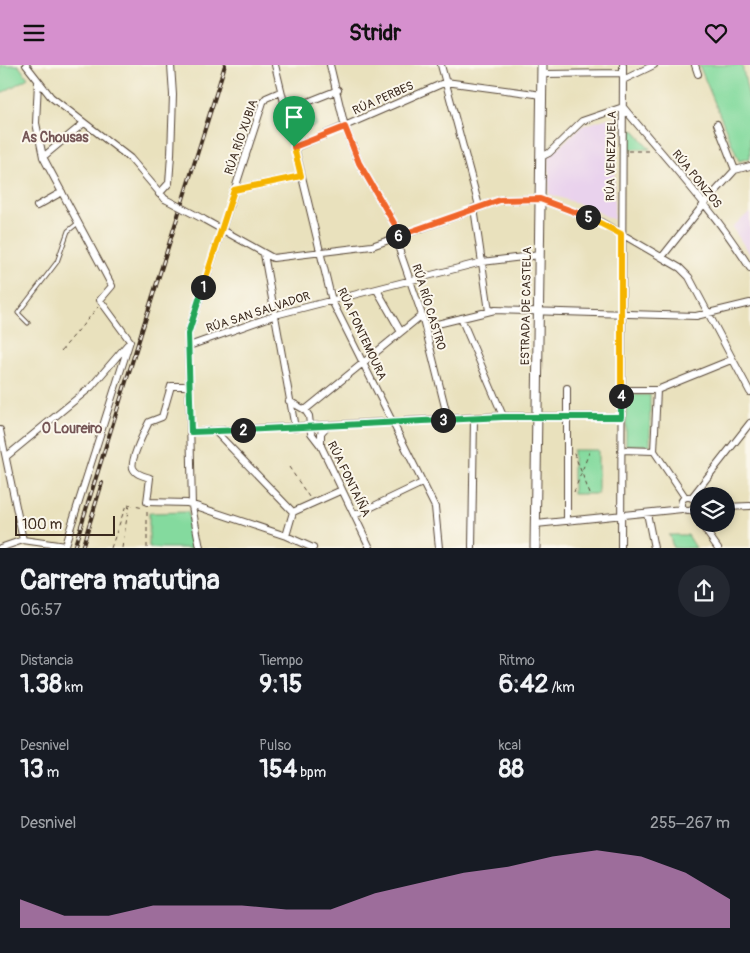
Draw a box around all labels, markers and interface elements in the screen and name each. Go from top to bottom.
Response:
icon: menu [20,19,48,47]
text: Stridr [349,19,401,47]
icon: heart [702,19,730,47]
street label: RÚA PERBES [350,77,416,119]
pin [273,96,315,147]
street label: RÚA RÍO XUBIA [221,97,261,177]
icon: arrive [280,103,308,131]
street label: RÚA VENEZUELA [602,111,620,201]
district label: As Chousas [21,129,89,146]
street label: RÚA PONZOS [669,147,725,211]
pin: 5 [576,205,600,229]
text: 5 [585,209,592,226]
pin: 6 [386,223,410,249]
text: 6 [394,228,403,245]
street label: ESTRADA DE CASTELA [518,246,535,365]
street label: RÚA RÍO CASTRO [408,262,450,352]
pin: 1 [190,275,216,299]
text: 1 [201,279,206,296]
street label: RÚA FONTEMOURA [334,285,390,383]
street label: RÚA SAN SALVADOR [204,288,312,336]
pin: 4 [608,383,634,409]
text: 4 [617,388,626,405]
pin: 3 [430,407,456,433]
text: 3 [440,412,447,429]
pin: 2 [230,417,256,443]
district label: O Loureiro [42,420,103,437]
text: 2 [240,422,247,439]
street label: RÚA FONTAÍÑA [324,438,374,520]
map controls [690,487,735,532]
button: layers [690,487,735,532]
scale bar [15,513,115,536]
text: 100 m [22,516,62,533]
text: Carrera matutina [20,563,220,598]
button: share [678,565,730,617]
text: 06:57 [20,600,62,620]
text: Distancia [20,652,73,669]
text: Tiempo [259,652,303,669]
text: Ritmo [499,652,535,669]
text: 1.38 [20,669,62,700]
text: 9:15 [259,669,302,700]
text: 6:42 [499,669,548,700]
text: km [62,679,83,696]
text: /km [548,679,575,696]
text: Desnivel [20,737,69,754]
text: Pulso [259,737,291,754]
text: kcal [499,737,521,754]
text: 13 [20,754,44,785]
text: 154 [259,754,297,785]
text: 88 [499,754,524,785]
text: m [44,764,59,781]
text: bpm [297,764,326,781]
text: Desnivel [20,813,76,833]
text: 255–267 m [650,813,730,833]

